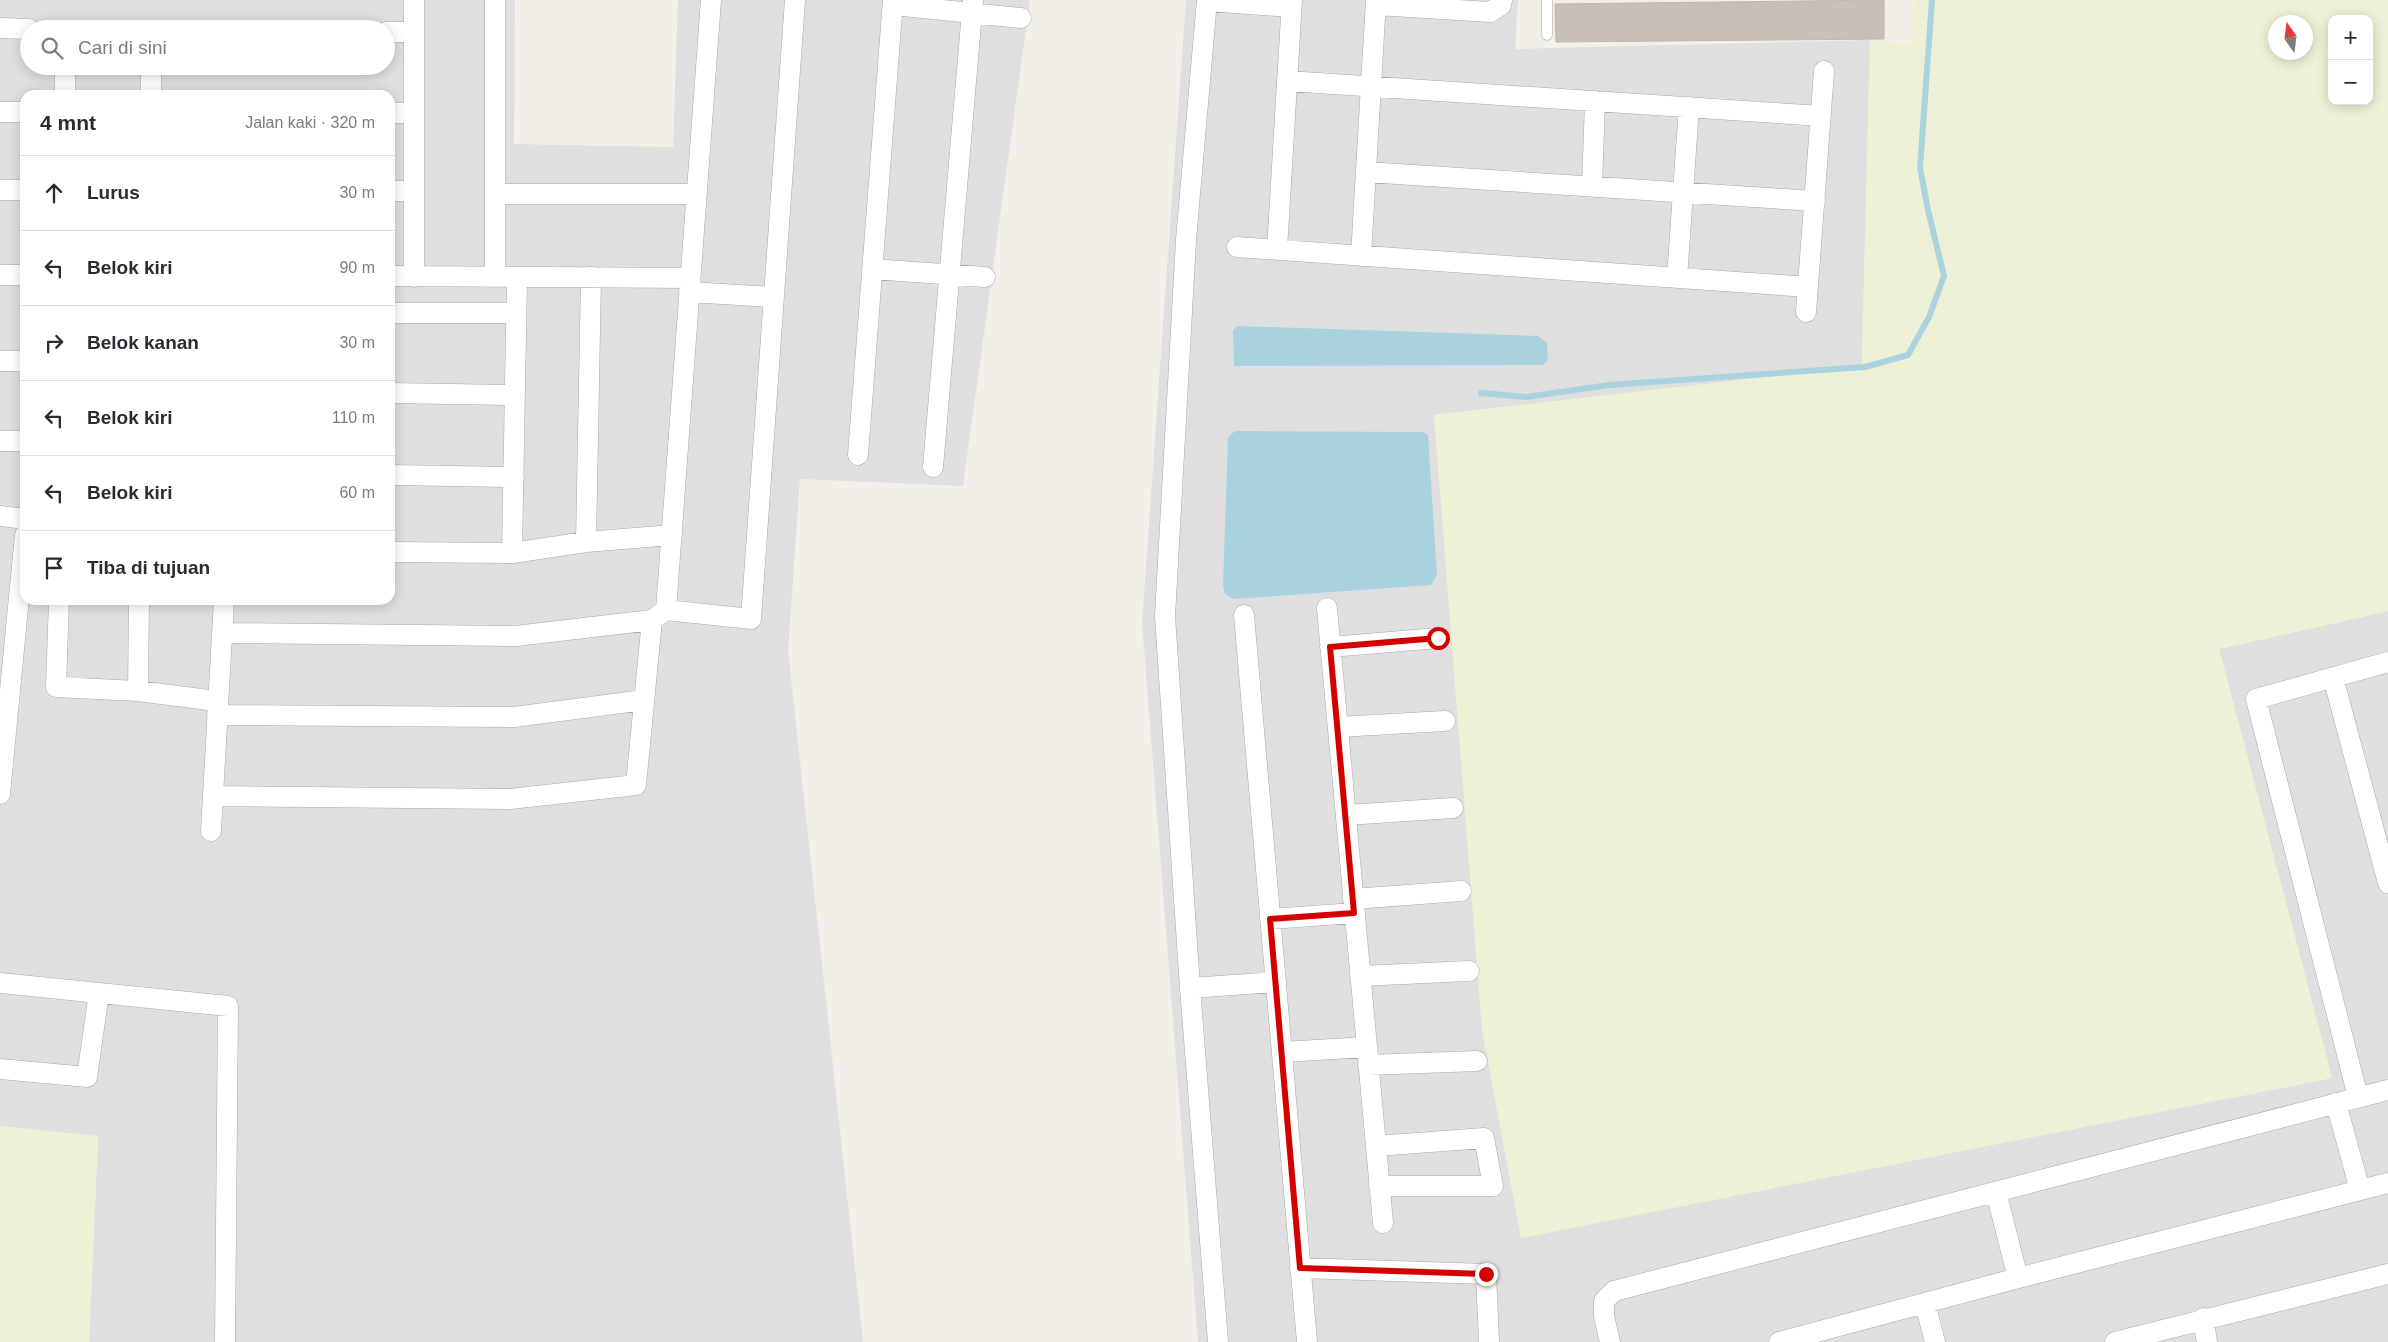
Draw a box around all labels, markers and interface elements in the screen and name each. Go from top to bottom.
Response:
north arrow [2268,15,2313,60]
map controls [2328,15,2373,105]
button: + [2328,15,2373,60]
search box [20,20,395,75]
icon: search [38,34,66,62]
text: Cari di sini [78,37,167,58]
button: − [2328,60,2373,105]
text: 4 mnt [40,111,96,134]
text: Jalan kaki · 320 m [245,114,375,131]
icon: ahead [40,179,68,207]
text: Lurus [87,182,140,203]
text: 30 m [339,184,375,201]
icon: left [40,254,68,282]
text: Belok kiri [87,257,173,278]
text: 90 m [339,259,375,276]
icon: right [40,329,68,357]
text: Belok kanan [87,332,199,353]
text: 30 m [339,334,375,351]
icon: left [40,404,68,432]
text: Belok kiri [87,407,173,428]
text: 110 m [332,409,375,426]
icon: left [40,479,68,507]
text: Belok kiri [87,482,173,503]
text: 60 m [339,484,375,501]
icon: arrive [40,554,68,582]
text: Tiba di tujuan [87,557,210,578]
route start [1427,627,1450,650]
route end [1475,1263,1498,1286]

